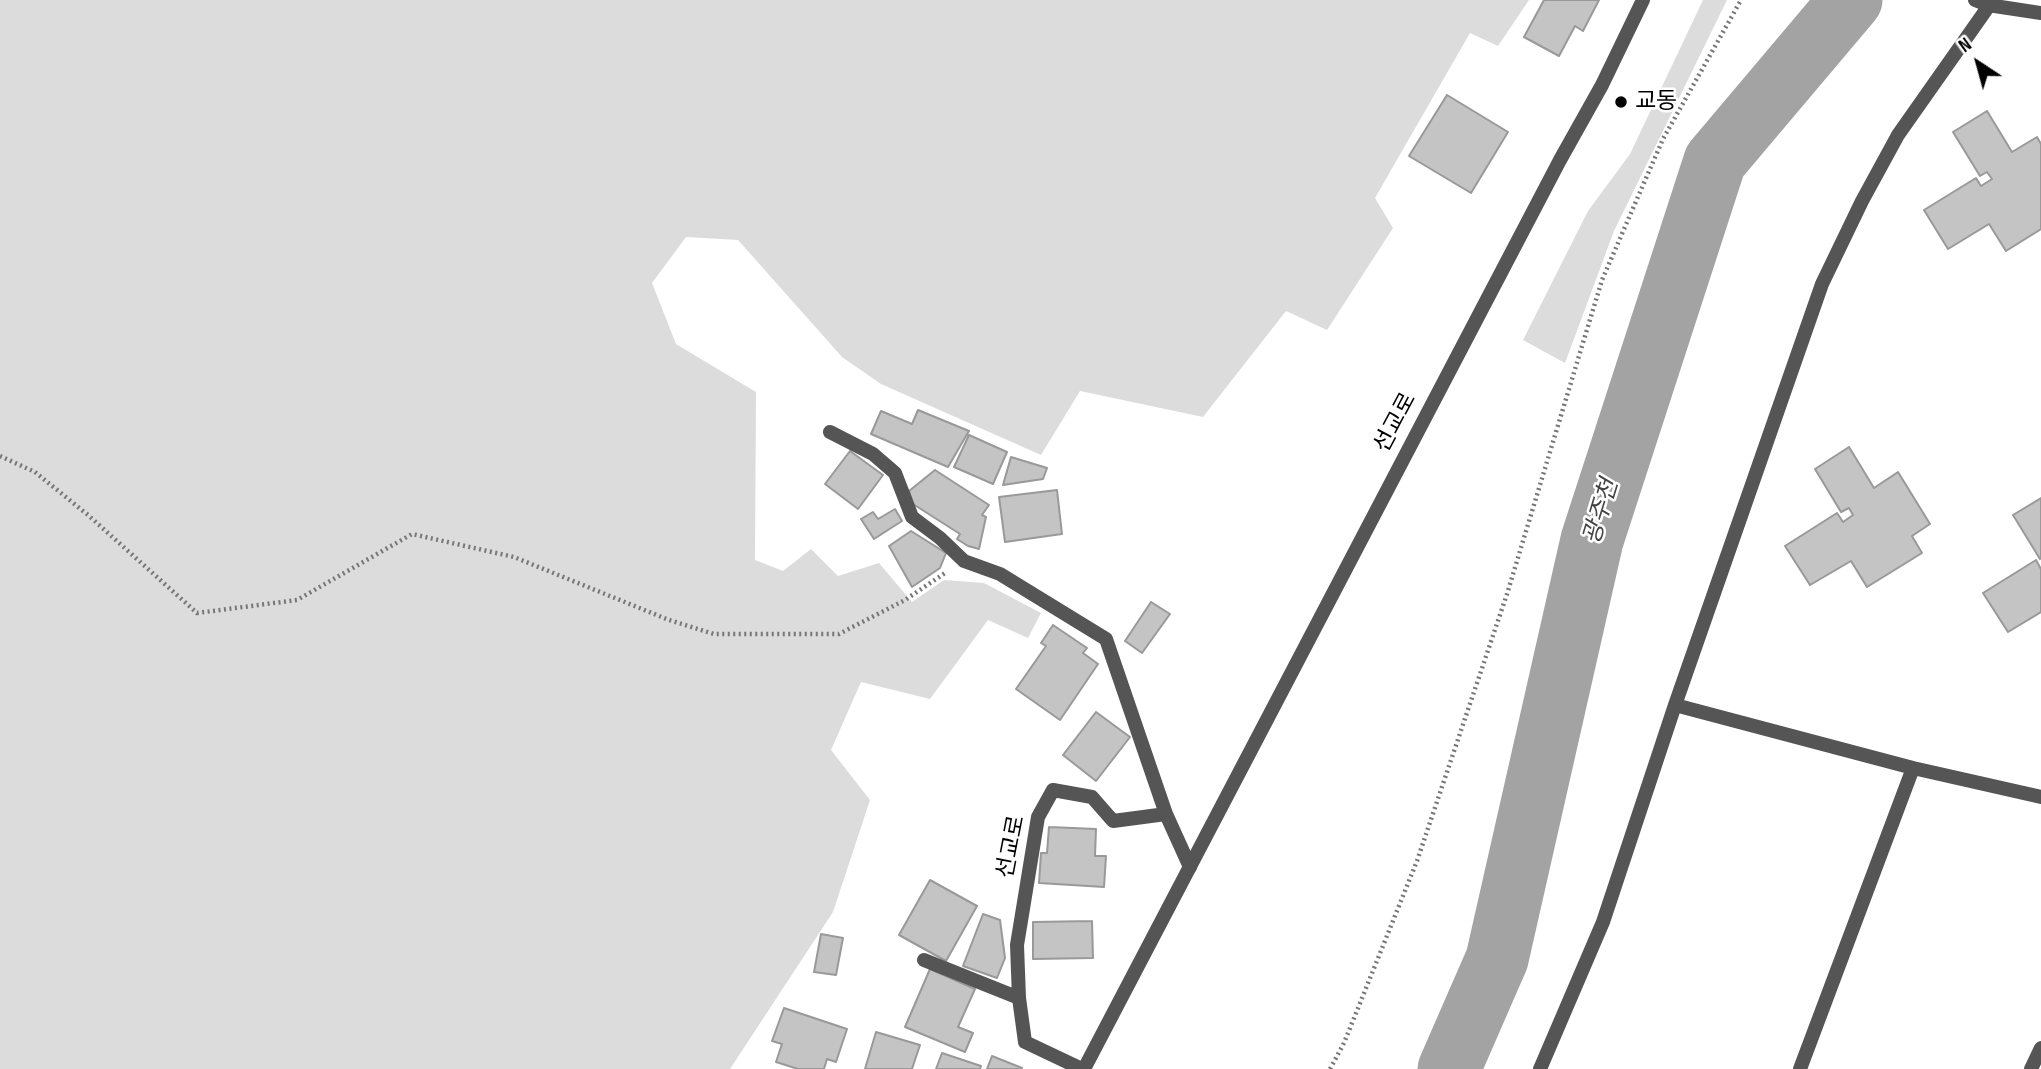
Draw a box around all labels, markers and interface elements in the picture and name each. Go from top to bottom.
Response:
north arrow [1943,28,2013,98]
text: N [1954,33,1976,58]
place label: 교동 [1635,88,1677,116]
marker: 교동 [1613,94,1629,110]
street label: 선교로 [1369,388,1423,458]
water label: 광주천 [1579,476,1625,548]
street label: 선교로 [992,813,1032,881]

